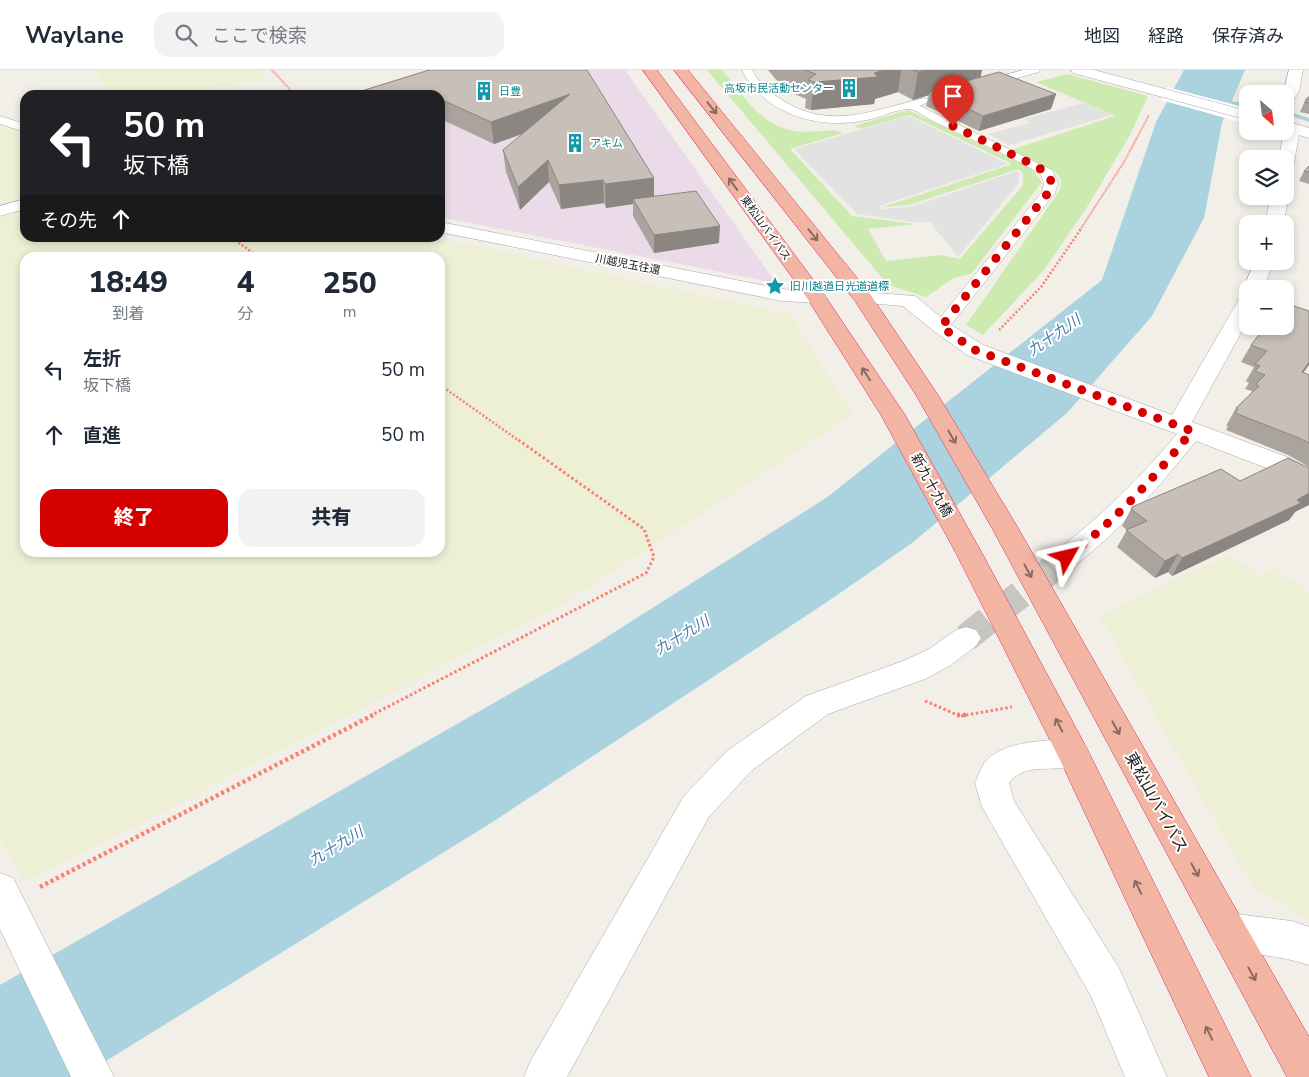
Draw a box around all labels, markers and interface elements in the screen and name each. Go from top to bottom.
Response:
search box [154,12,504,57]
text: Waylane [25,19,124,51]
icon: search [172,21,200,49]
text: ここで検索 [212,23,307,49]
text: 地図 [1084,24,1120,48]
text: 経路 [1148,24,1184,48]
text: 保存済み [1212,24,1284,48]
pin [932,75,974,126]
building icon: 高坂市民活動センター [838,77,860,99]
building icon: 日豊 [473,80,495,102]
place label: 高坂市民活動センター [724,81,834,96]
icon: arrive [939,82,967,110]
place label: 日豊 [499,84,521,99]
north arrow [1239,85,1294,140]
map controls [1239,85,1294,335]
one-way arrow [707,101,718,114]
text: 50 m [123,102,205,149]
icon: left [40,110,105,175]
building icon: アキム [564,132,586,154]
place label: アキム [590,136,623,151]
button: layers [1239,150,1294,205]
text: 坂下橋 [123,151,189,181]
one-way arrow [728,177,738,191]
street label: 東松山バイパス [737,193,794,264]
icon: ahead [107,205,135,233]
text: その先 [40,208,97,234]
button: + [1239,215,1294,270]
one-way arrow [807,229,818,242]
street label: 川越児玉往還 [594,251,662,278]
text: 18:49 [88,262,168,303]
text: 4 [236,262,254,303]
text: 250 [323,263,377,304]
place icon: 旧川越道日光道道標 [764,275,786,297]
place label: 旧川越道日光道道標 [790,279,889,294]
button: − [1239,280,1294,335]
text: m [343,301,357,323]
text: 到着 [112,303,144,325]
text: 分 [237,303,253,325]
water label: 九十九川 [1024,309,1086,360]
text: 左折 [83,346,121,372]
icon: left [40,356,68,384]
text: 50 m [381,357,425,383]
one-way arrow [861,368,871,382]
text: 坂下橋 [83,375,131,397]
icon: ahead [40,421,68,449]
text: 50 m [381,422,425,448]
text: 直進 [83,423,121,449]
one-way arrow [947,429,957,443]
street label: 新九十九橋 [906,450,957,520]
button: 終了 [40,489,228,547]
button: 共有 [238,489,425,547]
position arrow [1040,530,1092,582]
one-way arrow [1024,563,1034,578]
water label: 九十九川 [651,610,715,659]
one-way arrow [1054,718,1063,733]
one-way arrow [1111,721,1121,735]
street label: 東松山バイパス [1119,748,1193,857]
water label: 九十九川 [305,821,369,870]
one-way arrow [1190,863,1200,877]
one-way arrow [1133,880,1142,895]
one-way arrow [1248,966,1257,981]
one-way arrow [1203,1026,1213,1041]

